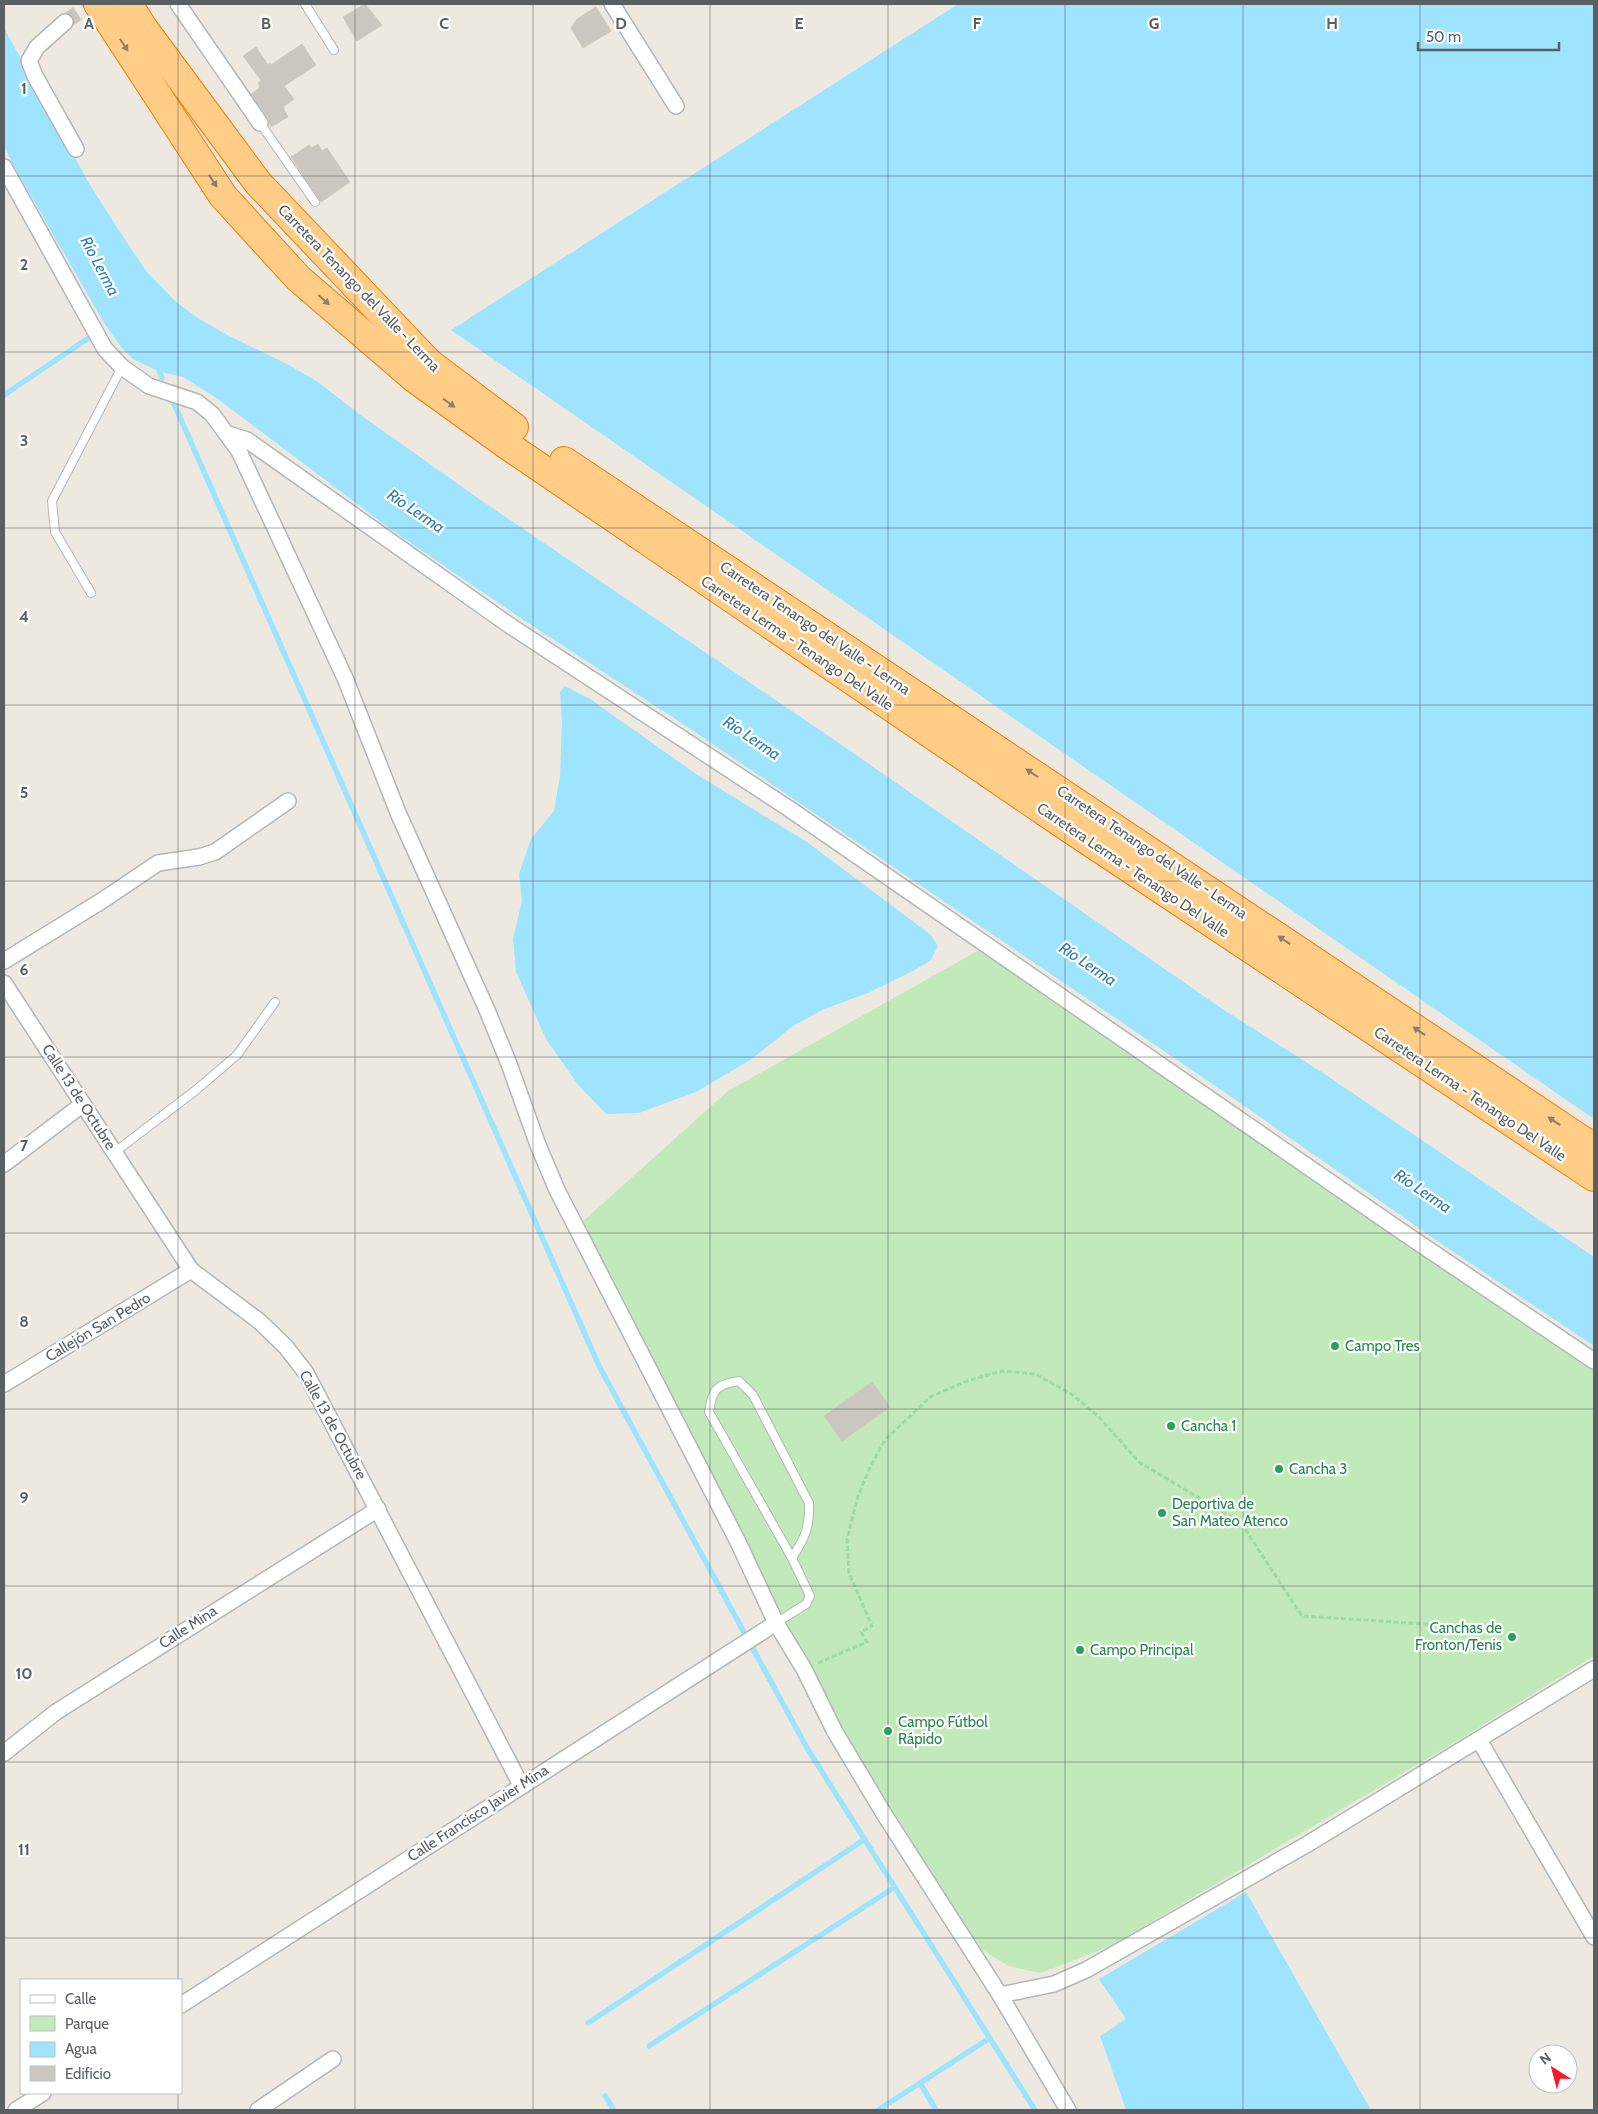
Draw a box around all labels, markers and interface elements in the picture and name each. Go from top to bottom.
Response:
text: A [84,14,94,33]
text: B [261,14,271,33]
text: C [439,14,449,33]
text: D [615,14,627,33]
text: E [794,14,804,33]
text: F [973,14,982,33]
text: G [1149,14,1159,33]
text: H [1326,14,1338,33]
scale bar [1418,20,1559,52]
text: 50 m [1426,28,1461,46]
one-way arrow [119,38,129,52]
text: 1 [21,79,27,98]
one-way arrow [208,174,218,188]
street label: Carretera Tenango del Valle - Lerma [274,201,444,376]
water label: Río Lerma [76,233,124,299]
text: 2 [20,255,28,274]
one-way arrow [317,294,330,305]
one-way arrow [442,398,456,408]
text: 3 [20,431,28,450]
water label: Río Lerma [384,485,448,537]
street label: Carretera Tenango del Valle - Lerma [717,558,914,699]
street label: Carretera Lerma - Tenango Del Valle [697,572,897,714]
text: 4 [19,607,29,626]
water label: Río Lerma [720,712,784,764]
one-way arrow [1025,768,1039,777]
street label: Carretera Tenango del Valle - Lerma [1054,782,1251,923]
text: 5 [20,783,28,802]
street label: Carretera Lerma - Tenango Del Valle [1033,799,1233,941]
one-way arrow [1277,935,1290,945]
water label: Río Lerma [1056,938,1120,990]
text: 6 [20,960,29,979]
street label: Carretera Lerma - Tenango Del Valle [1370,1023,1570,1165]
one-way arrow [1412,1026,1426,1036]
street label: Calle 13 de Octubre [38,1041,120,1153]
one-way arrow [1547,1116,1560,1126]
text: 7 [20,1136,29,1155]
water label: Río Lerma [1391,1165,1455,1217]
street label: Callejón San Pedro [42,1289,154,1365]
text: 8 [19,1312,29,1331]
place label: Campo Tres [1345,1337,1420,1355]
marker: Campo Tres [1329,1340,1341,1352]
street label: Calle 13 de Octubre [296,1367,371,1483]
place label: Cancha 1 [1181,1417,1236,1435]
marker: Cancha 1 [1165,1420,1177,1432]
place label: Cancha 3 [1289,1460,1347,1478]
marker: Cancha 3 [1273,1463,1285,1475]
text: 9 [20,1488,29,1507]
place label: Deportiva de San Mateo Atenco [1172,1495,1288,1530]
marker: Deportiva de San Mateo Atenco [1156,1507,1168,1519]
street label: Calle Mina [156,1601,221,1652]
place label: Canchas de Fronton/Tenis [1415,1619,1502,1654]
marker: Canchas de Fronton/Tenis [1506,1631,1518,1643]
place label: Campo Principal [1090,1641,1194,1659]
marker: Campo Principal [1074,1644,1086,1656]
text: 10 [15,1664,33,1683]
place label: Campo Fútbol Rápido [898,1713,988,1748]
marker: Campo Fútbol Rápido [882,1725,894,1737]
street label: Calle Francisco Javier Mina [404,1760,552,1865]
text: 11 [18,1840,30,1859]
legend [20,1979,182,2094]
text: Calle [65,1990,96,2008]
text: Parque [65,2015,109,2033]
text: Agua [65,2040,97,2058]
north arrow [1528,2044,1578,2094]
text: N [1536,2048,1555,2069]
text: Edificio [65,2065,111,2083]

